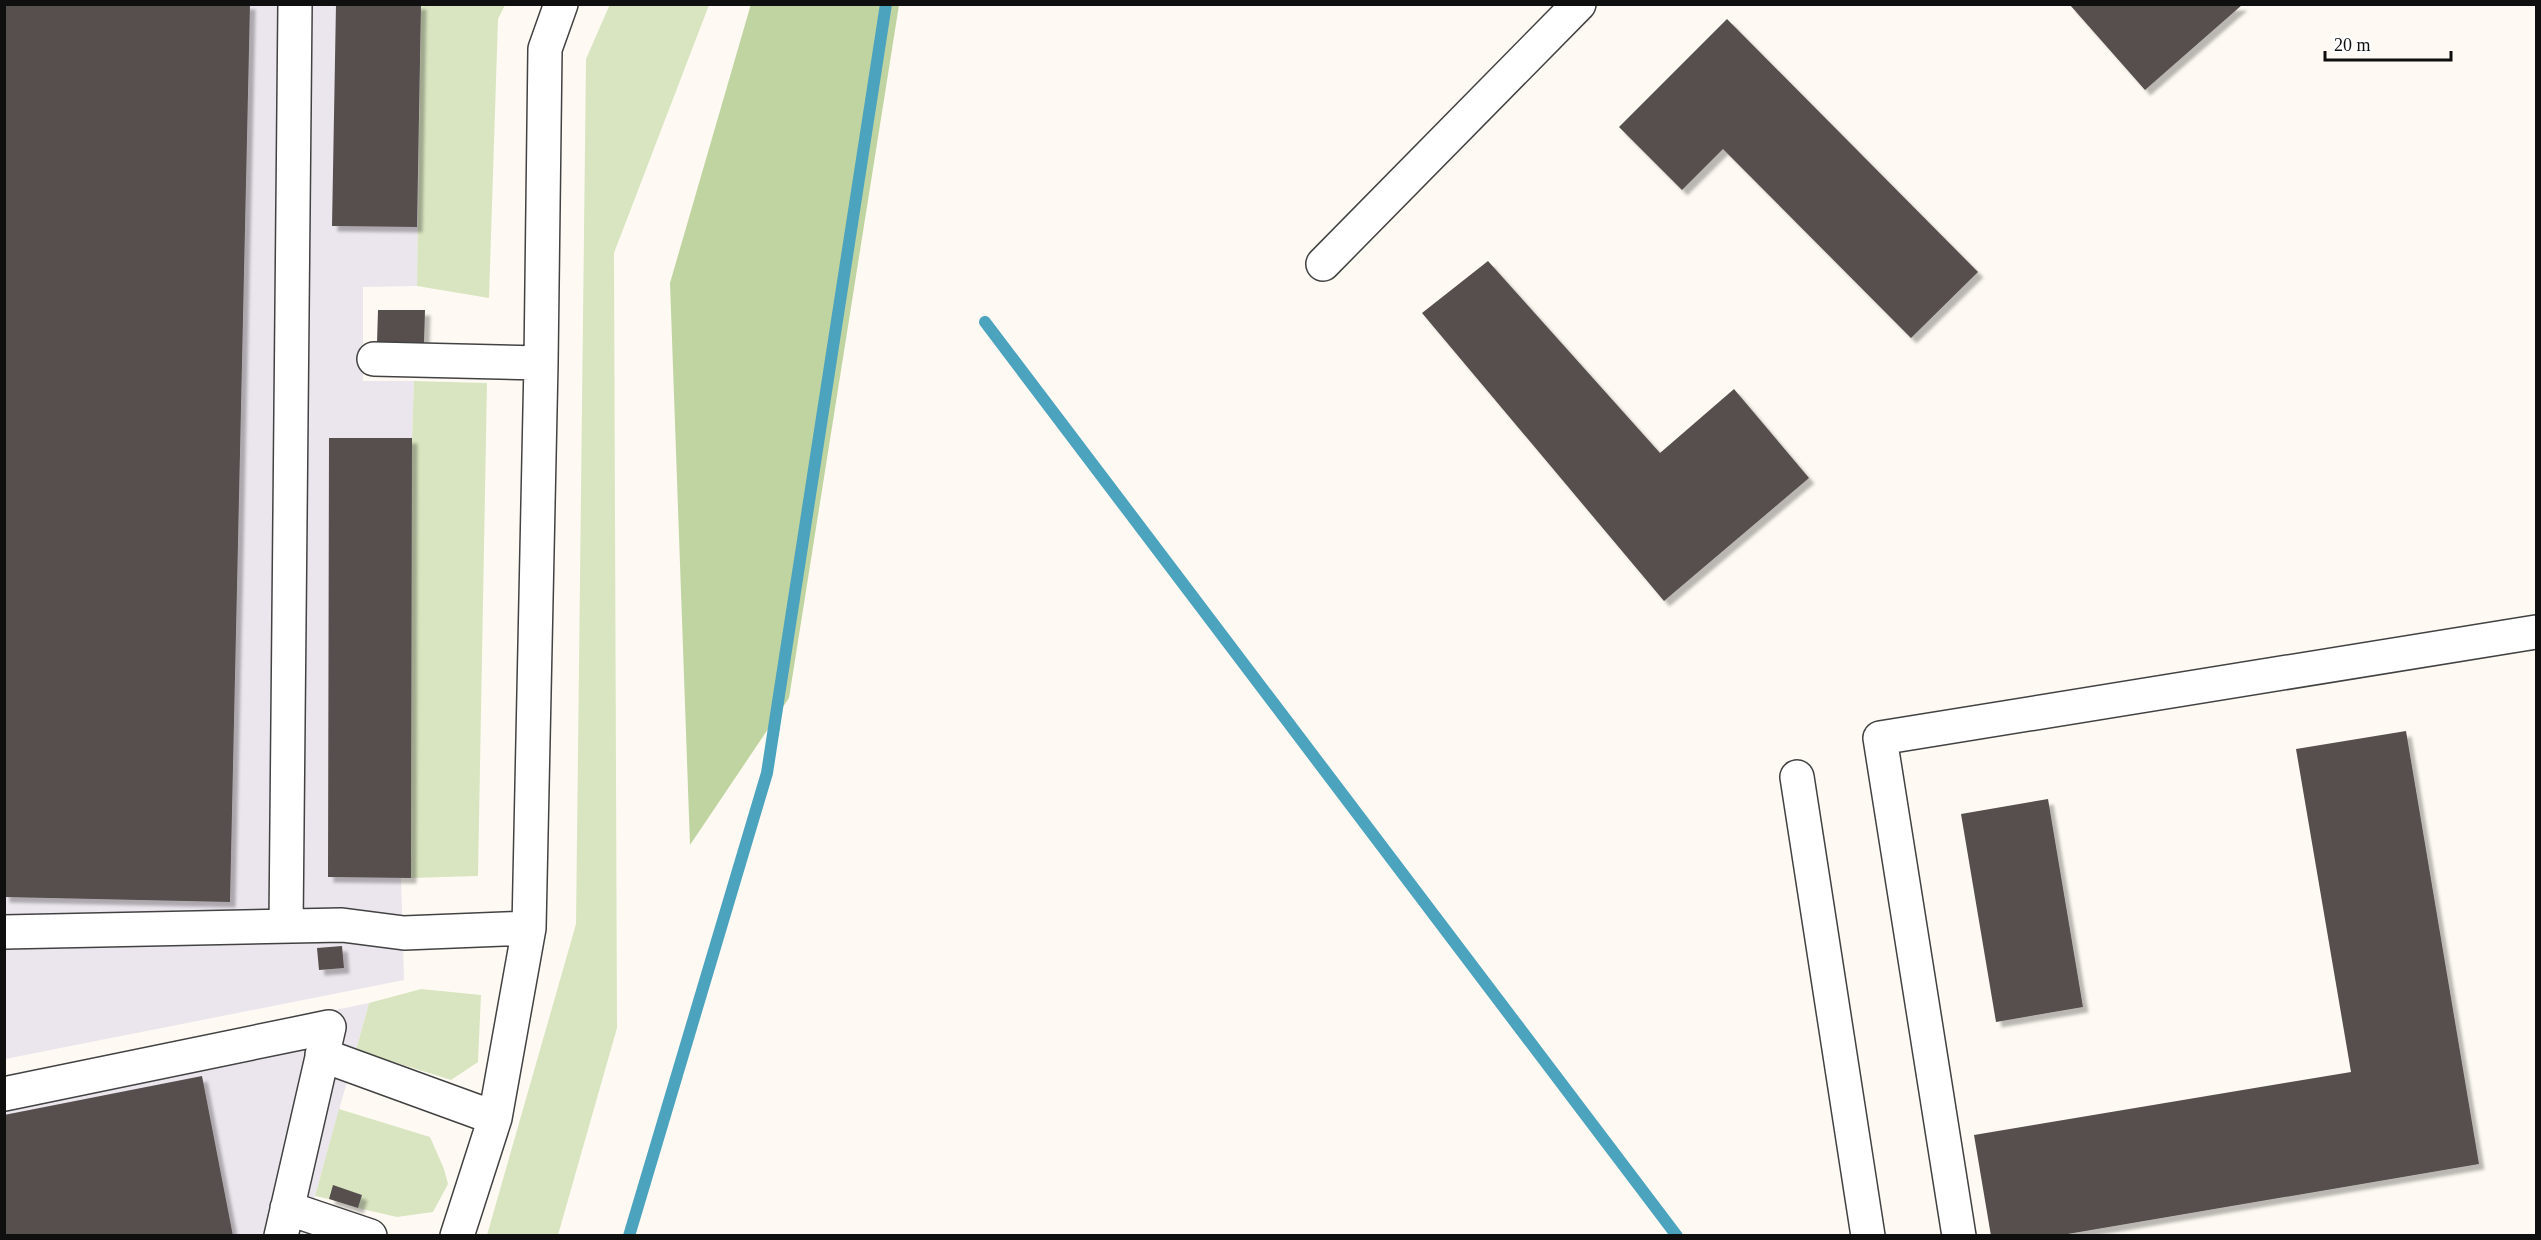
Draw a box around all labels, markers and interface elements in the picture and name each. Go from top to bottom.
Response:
scale bar [2325,24,2451,62]
text: 20 m [2334,35,2371,55]

